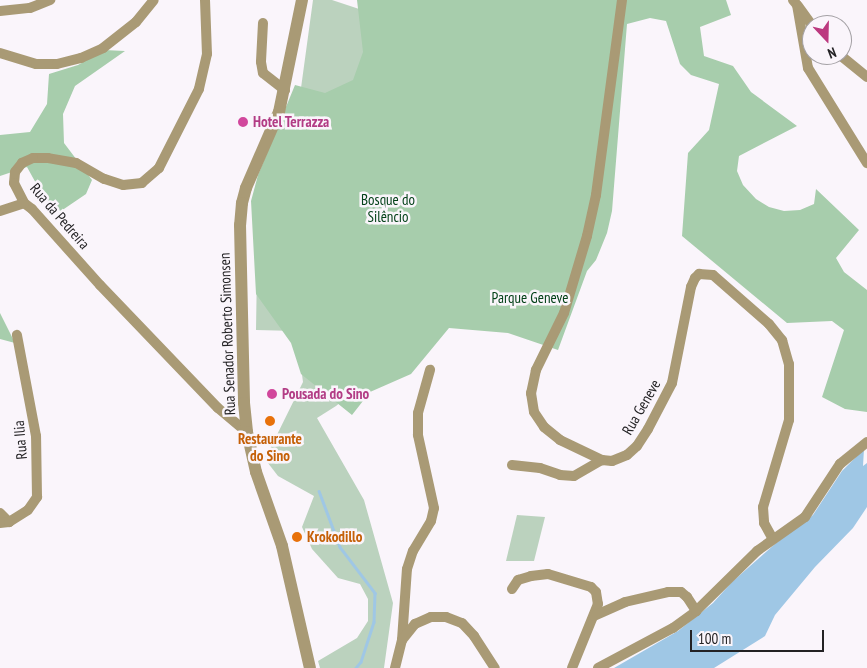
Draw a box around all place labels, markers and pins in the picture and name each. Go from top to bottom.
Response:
place label: Hotel Terrazza [253,113,330,131]
marker: Hotel Terrazza [237,116,249,128]
place label: Pousada do Sino [282,385,369,403]
marker: Pousada do Sino [266,388,278,400]
marker: Restaurante do Sino [264,415,276,427]
place label: Restaurante do Sino [238,429,302,464]
place label: Krokodillo [307,528,362,546]
marker: Krokodillo [291,531,303,543]

